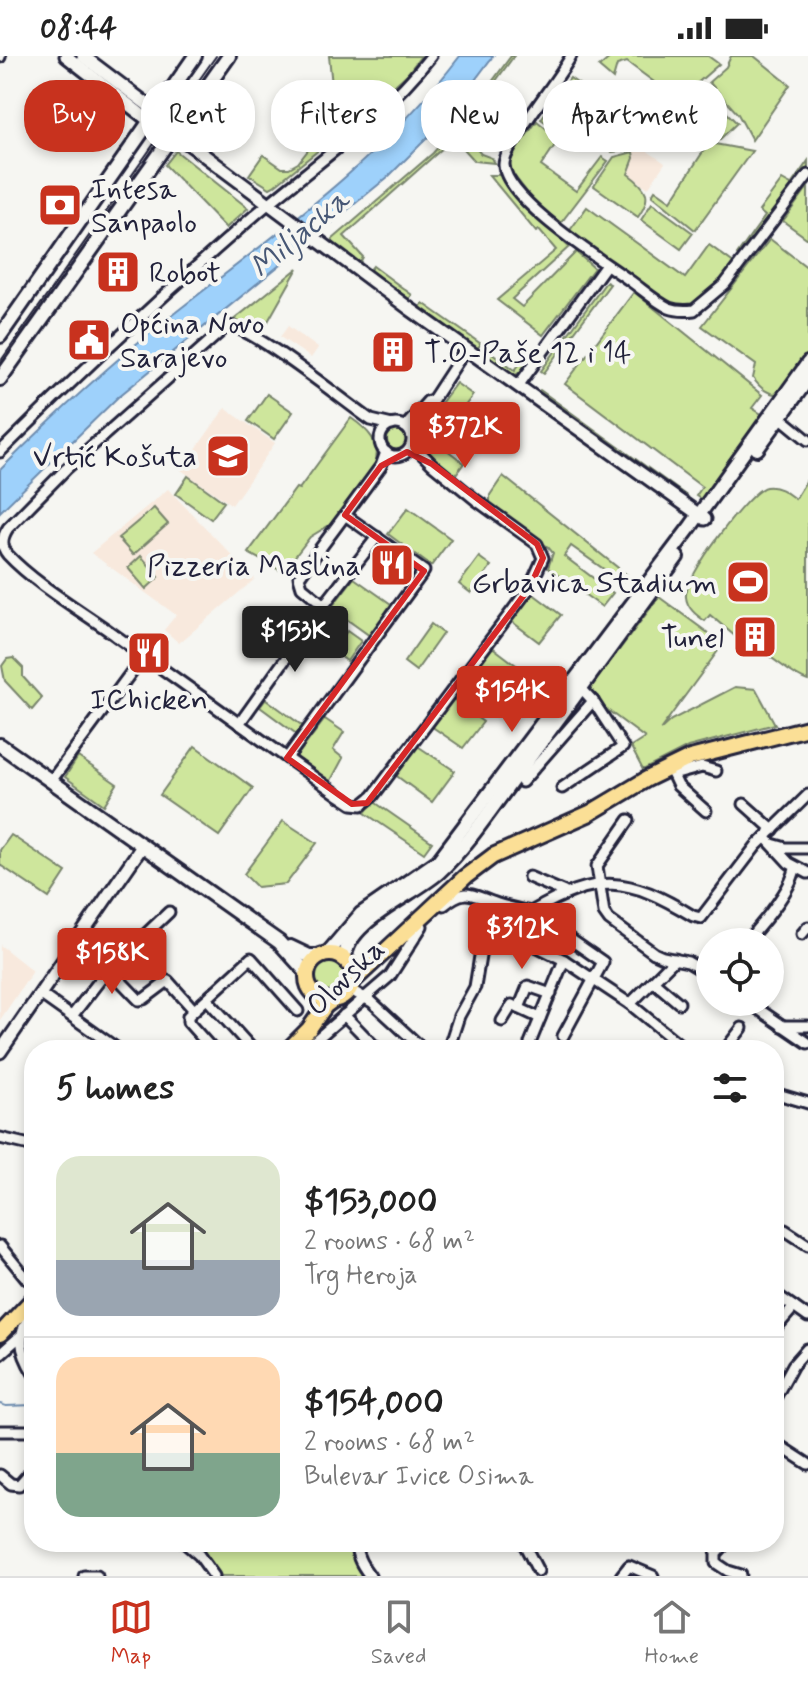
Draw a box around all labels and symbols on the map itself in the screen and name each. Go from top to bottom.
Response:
place label: Intesa Sanpaolo [91,170,197,243]
water label: Miljacka [242,179,360,289]
bank icon: Intesa Sanpaolo [36,181,84,229]
building icon: Robot [94,248,142,296]
place label: Robot [149,254,221,293]
place label: Općina Novo Sarajevo [120,305,265,378]
public building icon: Općina Novo Sarajevo [65,316,113,364]
building icon: T.O-Paše 12 i 14 [369,328,417,376]
place label: T.O-Paše 12 i 14 [424,334,631,373]
pin: $372K [409,402,521,470]
school or university icon: Vrtić Košuta [204,432,252,480]
place label: Vrtić Košuta [33,438,197,477]
restaurant icon: Pizzeria Maslina [368,541,416,589]
place label: Pizzeria Maslina [147,547,361,586]
sports icon: Grbavica Stadium [724,558,772,606]
place label: Grbavica Stadium [472,564,717,603]
pin: $153K [239,606,351,674]
building icon: Tunel [731,613,779,661]
place label: Tunel [660,619,724,658]
restaurant icon: IChicken [125,629,173,677]
pin: $154K [456,666,568,734]
place label: IChicken [90,681,208,720]
pin: $312K [466,903,578,971]
pin: $158K [56,928,168,996]
street label: Olovska [298,931,394,1025]

